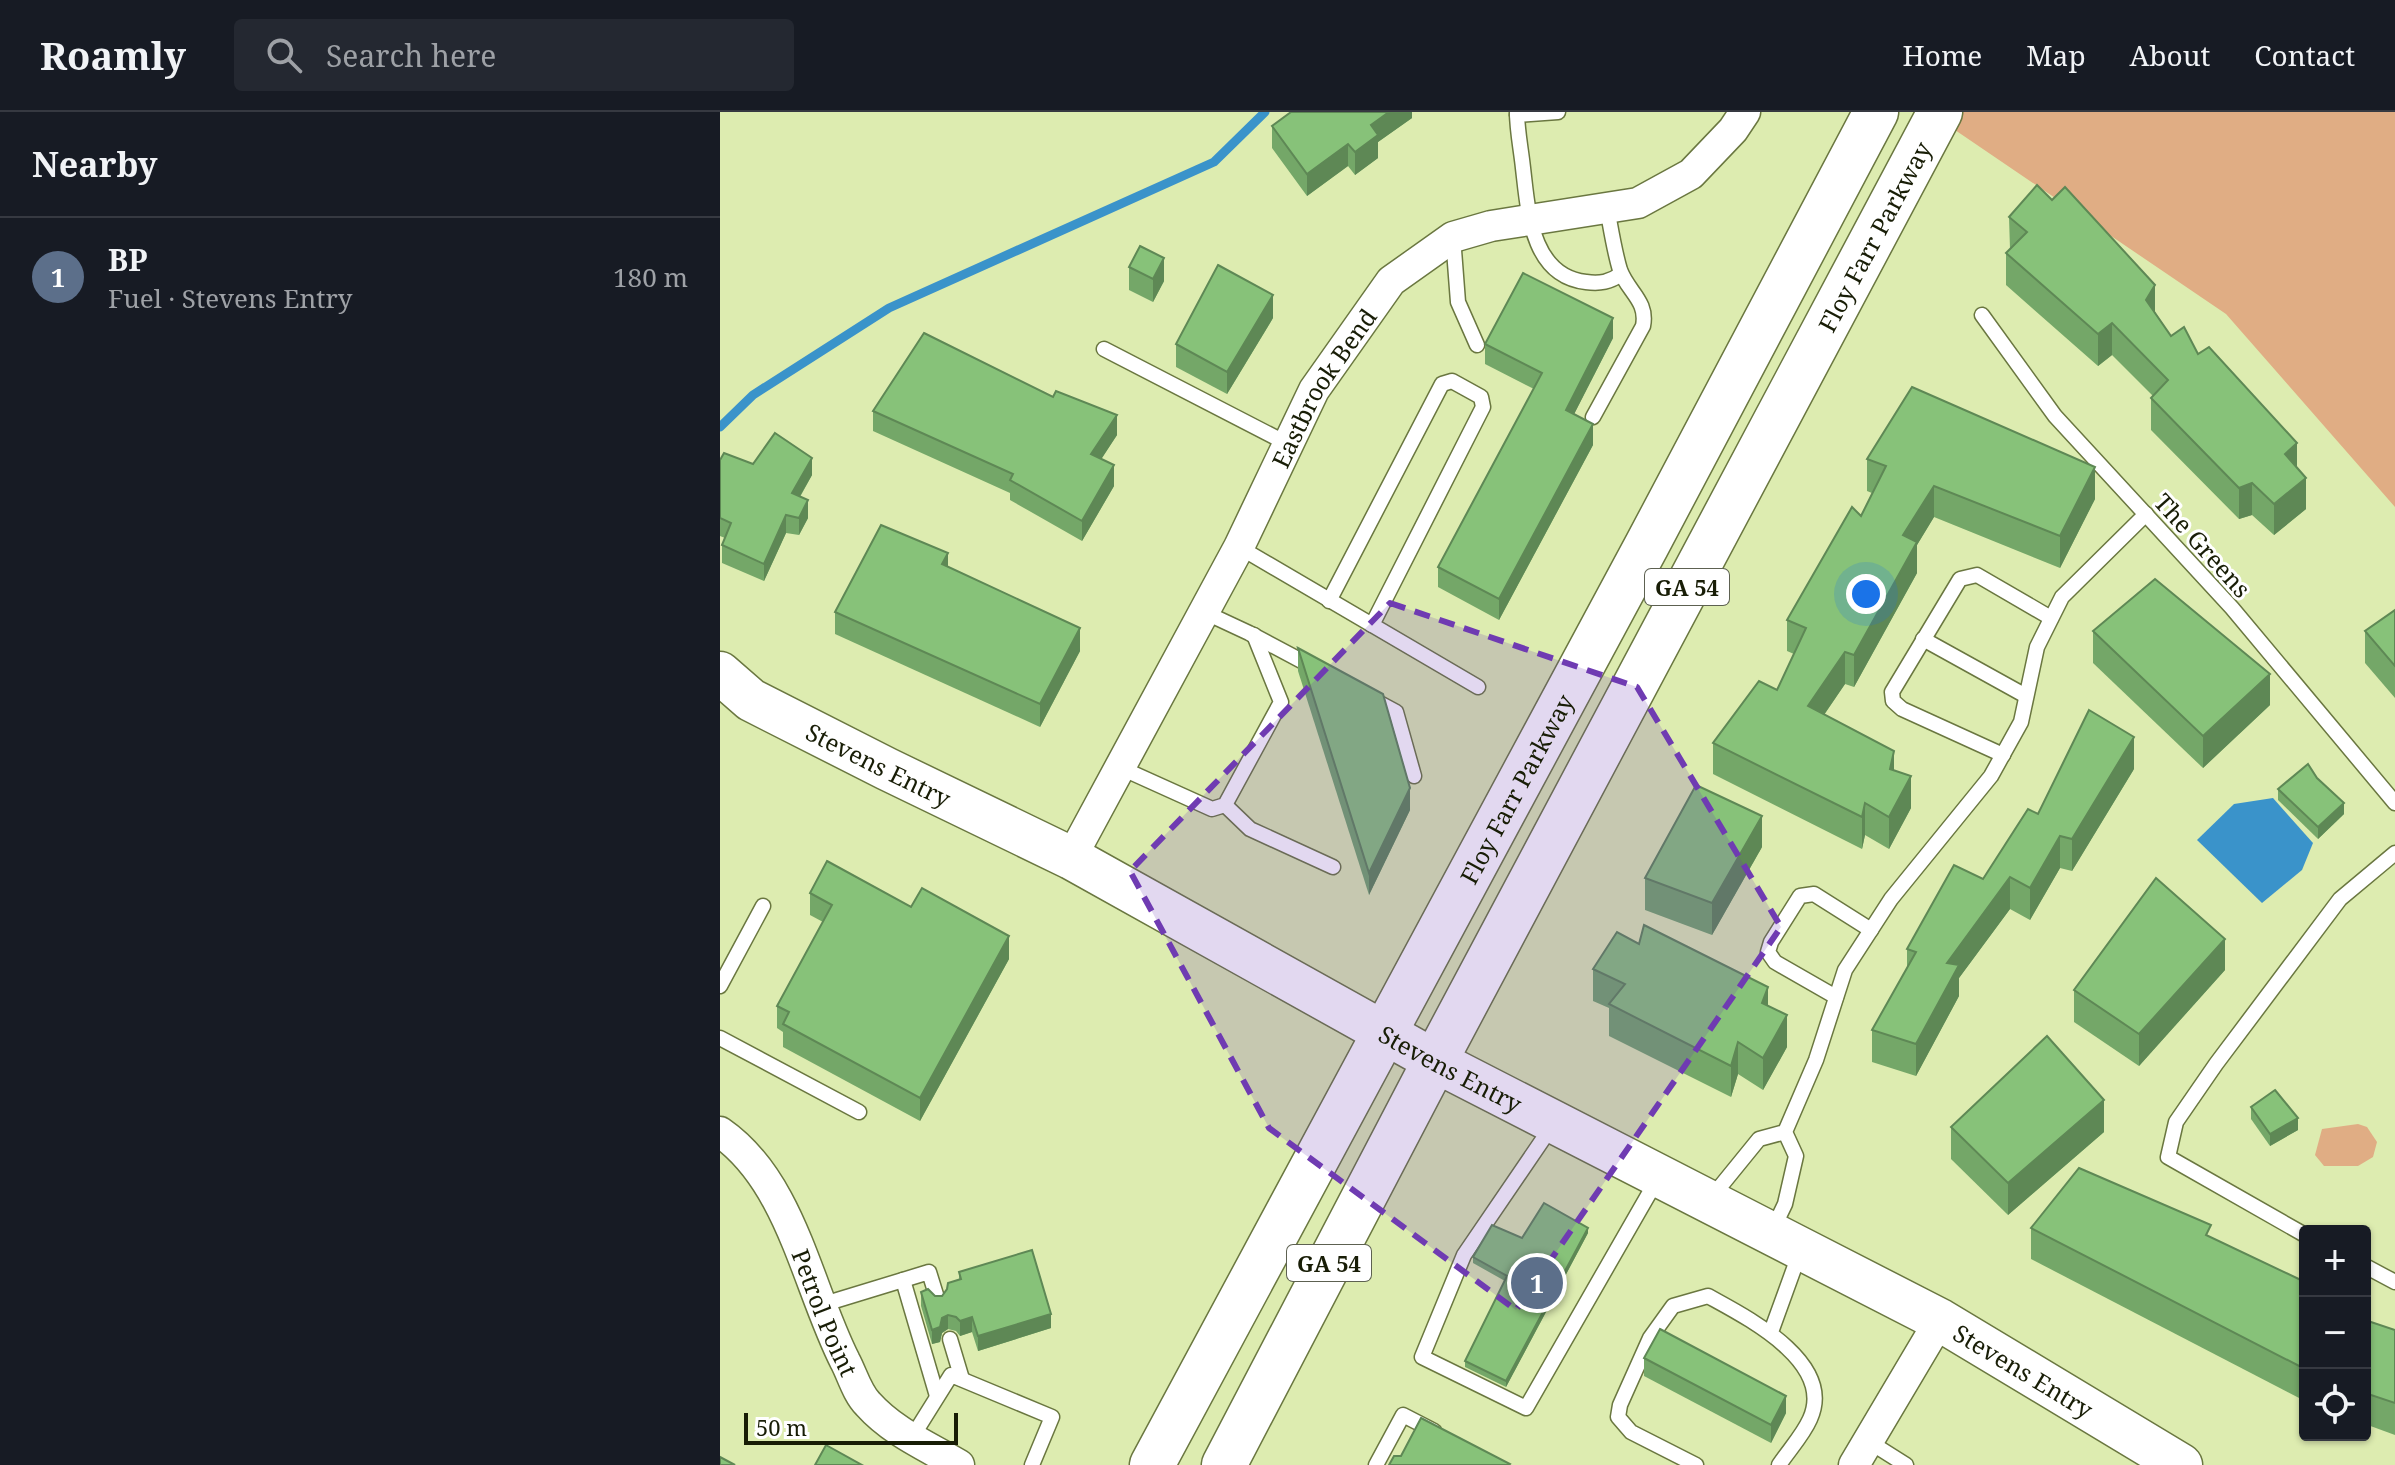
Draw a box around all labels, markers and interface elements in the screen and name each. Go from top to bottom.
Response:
search box [234,19,794,91]
text: Roamly [40,29,186,81]
icon: search [262,33,306,77]
text: Search here [326,35,496,76]
text: Home [1903,36,1982,74]
text: Map [2026,36,2086,74]
text: About [2130,36,2210,74]
text: Contact [2254,36,2355,74]
street label: Floy Farr Parkway [1810,135,1938,337]
text: Nearby [32,141,158,187]
text: BP [108,239,147,280]
text: 1 [51,259,65,295]
text: 180 m [613,259,688,295]
text: Fuel · Stevens Entry [108,280,352,316]
street label: Eastbrook Bend [1263,301,1383,473]
street label: The Greens [2147,486,2259,604]
road number: GA 54 [1645,569,1729,605]
your location [1846,574,1886,614]
street label: Floy Farr Parkway [1451,688,1581,889]
street label: Stevens Entry [801,714,957,814]
street label: Stevens Entry [1373,1017,1528,1120]
map controls [2299,1225,2371,1441]
button: + [2299,1225,2371,1297]
street label: Petrol Point [785,1244,866,1381]
road number: GA 54 [1287,1245,1371,1281]
pin: 1 [1511,1253,1563,1313]
button: − [2299,1297,2371,1369]
street label: Stevens Entry [1948,1316,2100,1425]
button: locate [2299,1369,2371,1441]
scale bar [744,1409,958,1445]
text: 50 m [756,1412,807,1442]

